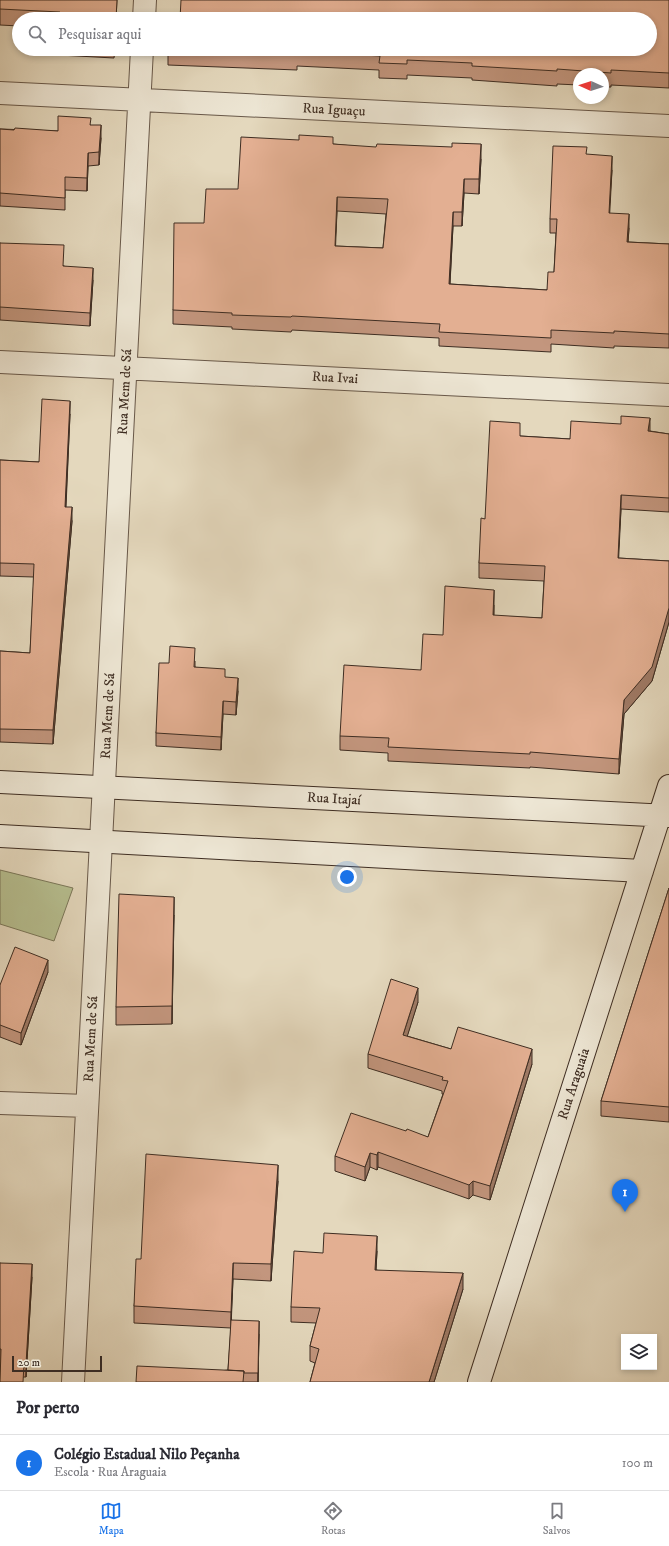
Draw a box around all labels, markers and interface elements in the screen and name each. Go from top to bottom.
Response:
search box [12,12,657,56]
icon: search [26,23,48,45]
text: Pesquisar aqui [58,25,141,44]
north arrow [573,68,609,104]
street label: Rua Iguaçu [302,99,366,121]
street label: Rua Mem de Sá [114,349,136,435]
street label: Rua Ivai [311,368,359,388]
street label: Rua Mem de Sá [97,673,119,759]
street label: Rua Itajaí [307,789,363,809]
your location [337,867,357,887]
street label: Rua Mem de Sá [80,996,102,1082]
street label: Rua Araguaia [554,1046,594,1122]
pin: 1 [612,1179,638,1212]
map controls [621,1334,657,1370]
button: layers [621,1334,657,1370]
scale bar [12,1354,102,1373]
text: 20 m [18,1356,40,1370]
text: Por perto [16,1397,79,1419]
text: Colégio Estadual Nilo Peçanha [54,1445,240,1464]
text: 1 [27,1455,31,1471]
text: 100 m [622,1455,653,1471]
text: Escola · Rua Araguaia [54,1464,166,1480]
tab: Mapa [99,1500,124,1538]
tab: Rotas [321,1500,345,1538]
tab: Salvos [543,1500,570,1538]

